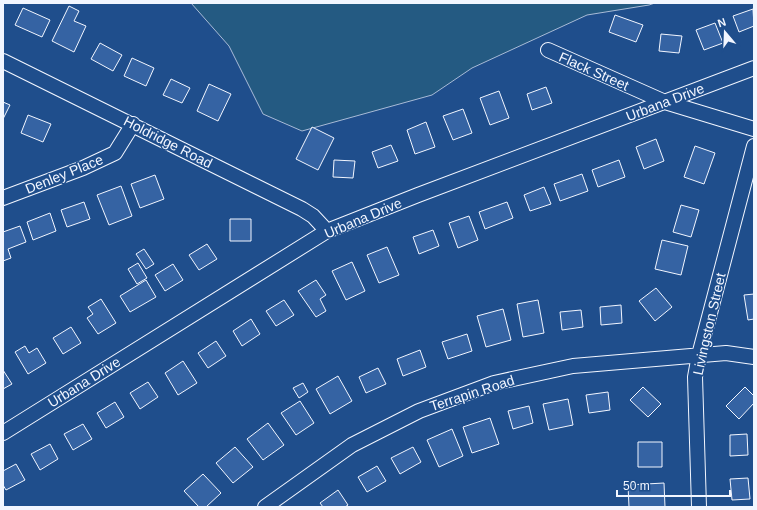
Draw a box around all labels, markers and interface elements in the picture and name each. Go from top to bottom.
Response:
north arrow [705,12,745,52]
text: N [716,16,728,30]
street label: Flack Street [557,48,631,94]
street label: Urbana Drive [624,80,707,124]
street label: Holdridge Road [121,113,215,171]
street label: Denley Place [23,151,105,197]
street label: Urbana Drive [322,194,404,241]
street label: Livingston Street [689,271,729,377]
street label: Urbana Drive [45,353,123,411]
street label: Terrapin Road [428,372,516,414]
scale bar [617,472,730,498]
text: 50 m [623,479,650,493]

